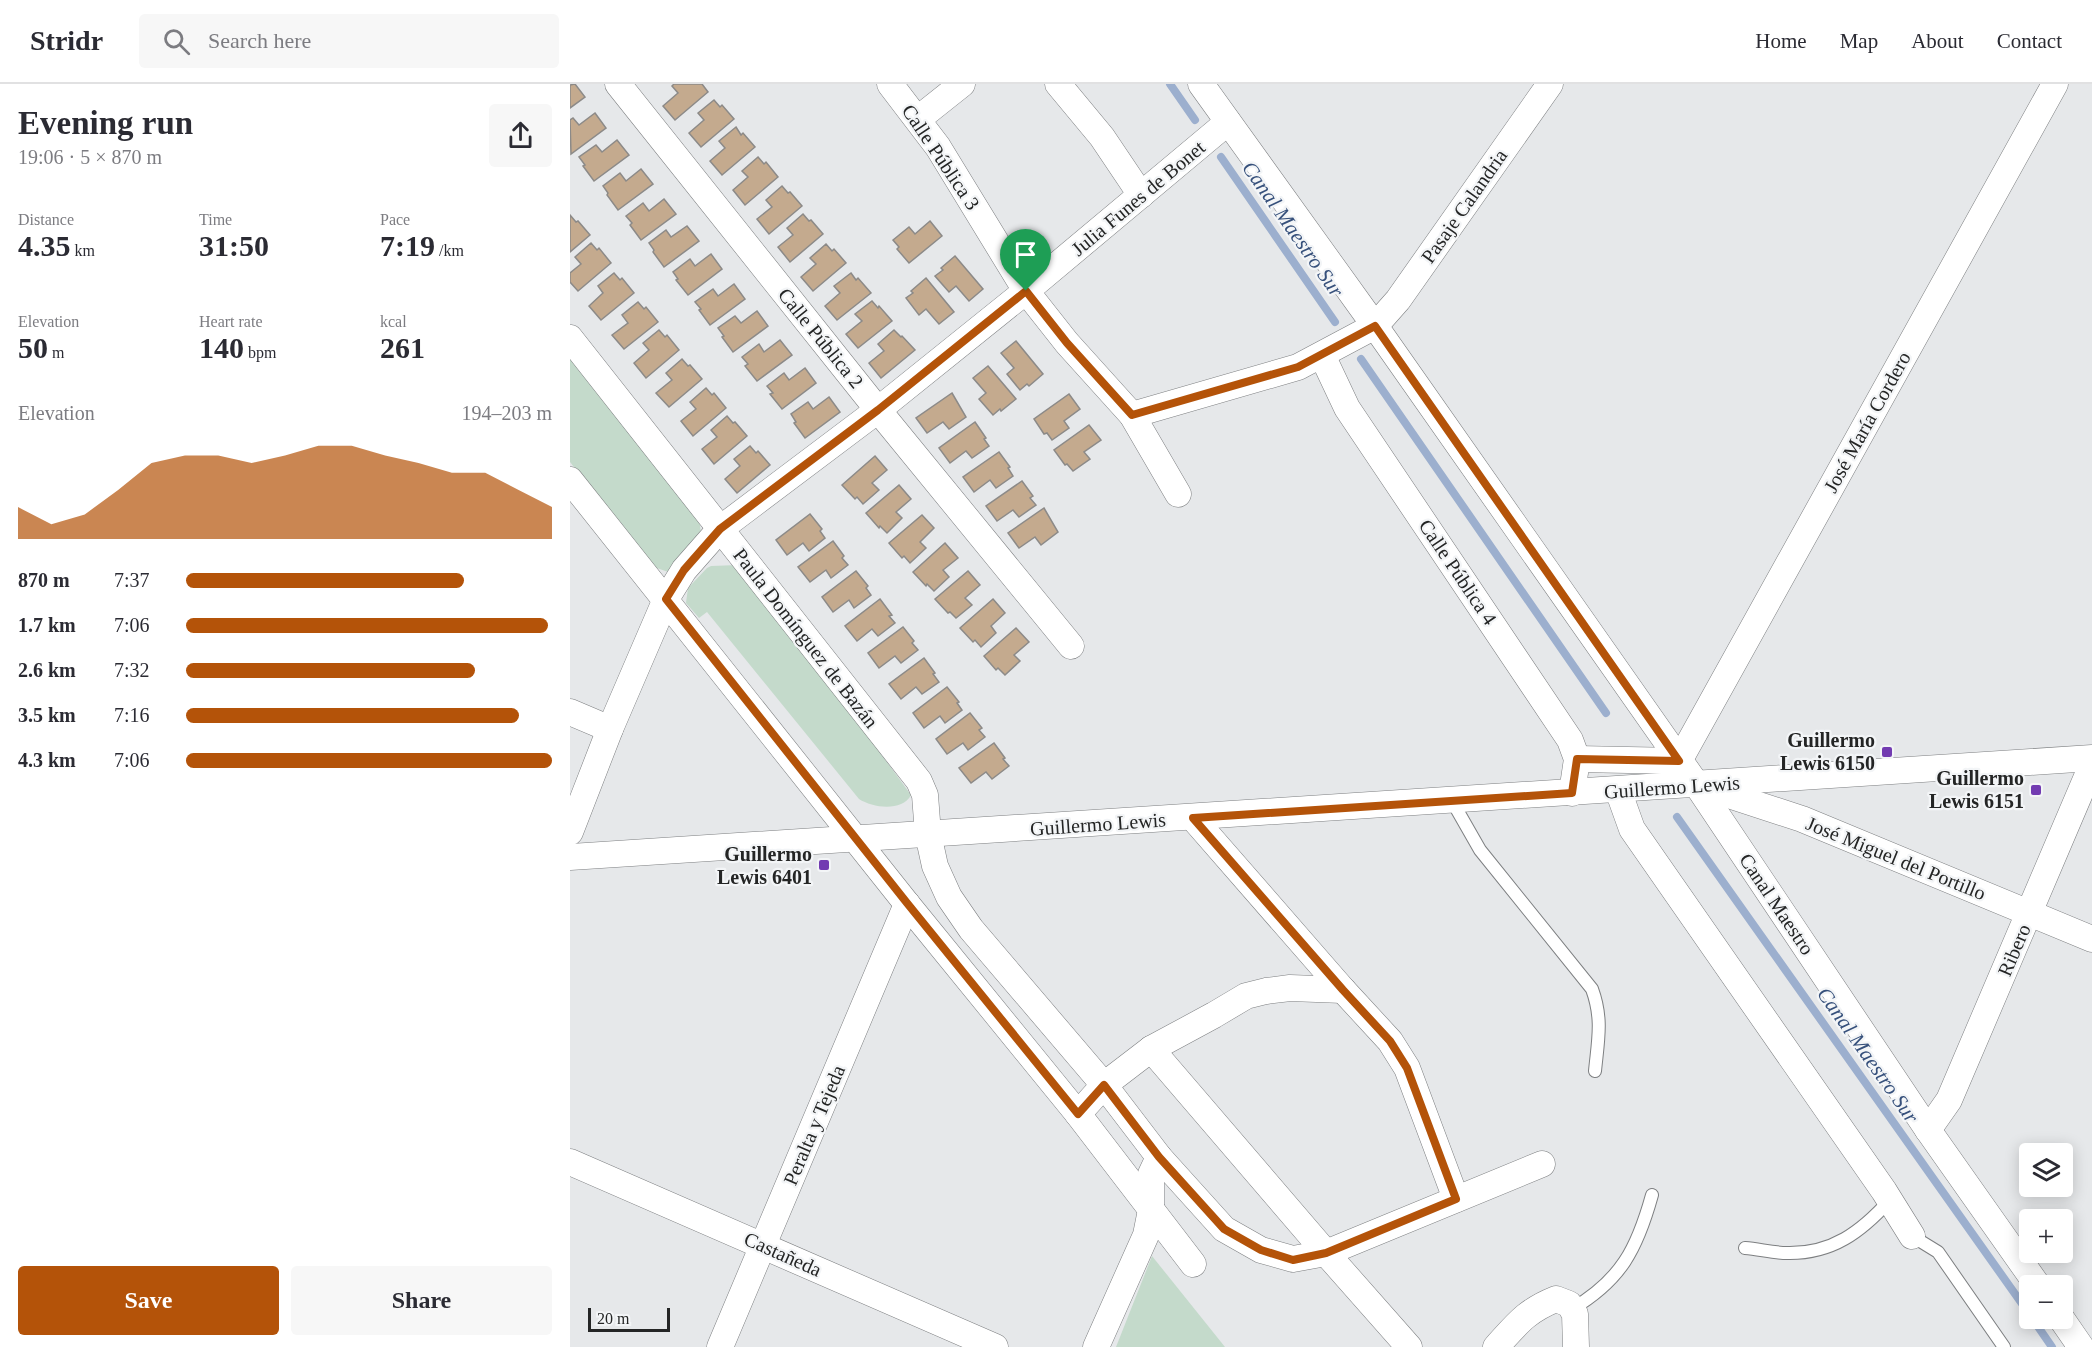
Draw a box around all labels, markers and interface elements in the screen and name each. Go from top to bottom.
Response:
search box [139,14,559,68]
text: Stridr [30,25,103,56]
icon: search [160,25,193,58]
text: Search here [208,28,311,53]
text: Home [1755,29,1807,53]
text: Map [1840,29,1878,53]
text: About [1911,29,1964,53]
text: Contact [1997,29,2062,53]
street label: Calle Pública 3 [898,100,984,214]
button: share [489,104,552,167]
text: Evening run [18,105,193,141]
street label: Julia Funes de Bonet [1067,136,1209,260]
street label: Pasaje Calandria [1417,145,1512,268]
text: 19:06 · 5 × 870 m [18,146,162,168]
water label: Canal Maestro Sur [1237,156,1349,302]
text: Distance [18,211,74,228]
text: Time [199,211,232,228]
text: Pace [380,211,410,228]
text: 4.35 [18,229,71,262]
text: 31:50 [199,229,269,262]
text: 7:19 [380,229,435,262]
pin [1000,229,1051,291]
icon: arrive [1009,238,1042,271]
text: km [71,242,95,259]
text: /km [435,242,464,259]
street label: Calle Pública 2 [774,284,868,392]
text: Elevation [18,313,79,330]
text: Heart rate [199,313,263,330]
text: kcal [380,313,407,330]
text: 50 [18,331,48,364]
text: 140 [199,331,244,364]
text: 261 [380,331,425,364]
text: m [48,344,64,361]
text: bpm [244,344,276,361]
street label: José María Cordero [1819,348,1915,496]
text: Elevation [18,402,95,424]
text: 194–203 m [461,402,552,424]
street label: Calle Pública 4 [1415,515,1501,629]
street label: Paula Domínguez de Bazán [728,544,883,733]
text: 870 m [18,569,70,591]
text: 7:37 [114,569,150,591]
text: 1.7 km [18,614,76,636]
text: 7:06 [114,614,150,636]
text: 2.6 km [18,659,76,681]
text: 7:32 [114,659,150,681]
text: 3.5 km [18,704,76,726]
text: 7:16 [114,704,150,726]
place label: Guillermo Lewis 6150 [1780,729,1875,774]
marker: Guillermo Lewis 6150 [1880,745,1894,759]
text: 4.3 km [18,749,76,771]
text: 7:06 [114,749,150,771]
place label: Guillermo Lewis 6151 [1929,767,2024,812]
street label: Guillermo Lewis [1603,771,1741,803]
marker: Guillermo Lewis 6151 [2029,783,2043,797]
street label: Guillermo Lewis [1029,808,1167,840]
street label: José Miguel del Portillo [1803,812,1989,905]
place label: Guillermo Lewis 6401 [717,843,812,888]
street label: Canal Maestro [1735,849,1819,959]
marker: Guillermo Lewis 6401 [817,858,831,872]
street label: Ribero [1993,921,2035,979]
water label: Canal Maestro Sur [1812,982,1924,1128]
street label: Peralta y Tejeda [779,1062,850,1189]
map controls [2019,1143,2073,1329]
button: layers [2019,1143,2073,1197]
button: + [2019,1209,2073,1263]
street label: Castañeda [741,1227,825,1281]
button: Save [18,1266,279,1335]
button: Share [291,1266,552,1335]
button: − [2019,1275,2073,1329]
scale bar [588,1305,670,1332]
text: 20 m [597,1310,629,1327]

